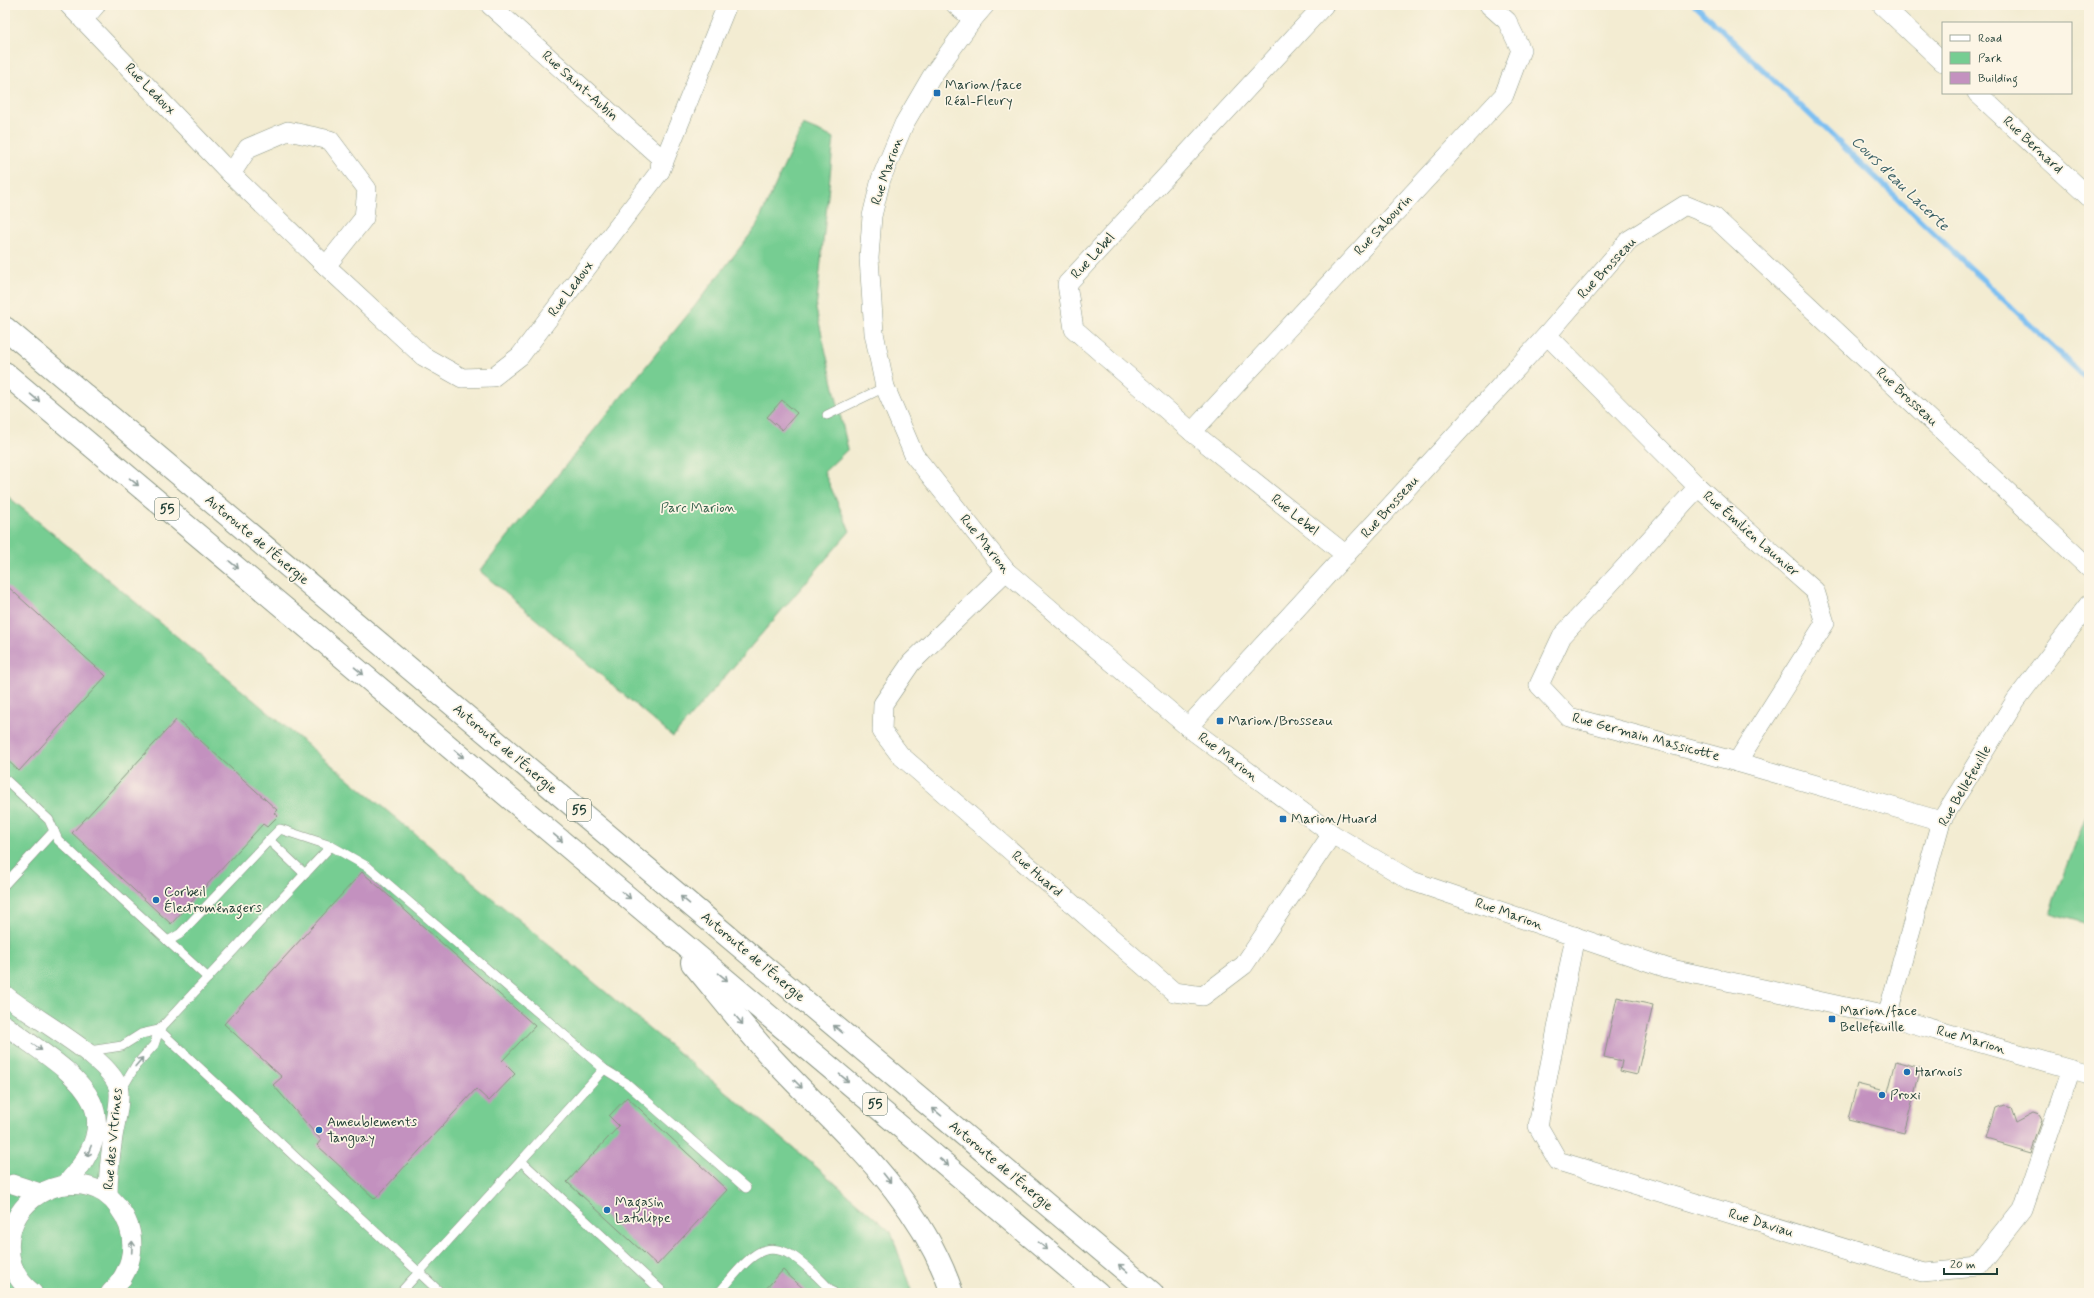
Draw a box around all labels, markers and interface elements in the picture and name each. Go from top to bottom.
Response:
legend [1942,22,2072,94]
text: Road [1978,31,2002,47]
street label: Rue Saint-Aubin [538,47,622,125]
text: Park [1978,51,2002,67]
street label: Rue Ledoux [121,59,179,119]
text: Building [1978,71,2018,88]
place label: Marion/face Réal-Fleury [945,76,1022,110]
marker: Marion/face Réal-Fleury [932,88,942,98]
street label: Rue Bernard [1999,112,2067,178]
water label: Cours d'eau Lacerte [1847,132,1954,237]
street label: Rue Marion [867,135,907,207]
street label: Rue Sabourin [1350,191,1416,259]
street label: Rue Lebel [1067,229,1119,283]
street label: Rue Brosseau [1574,233,1641,303]
street label: Rue Ledoux [544,257,598,321]
street label: Rue Brosseau [1872,364,1942,431]
one-way arrow [30,394,40,403]
street label: Rue Brosseau [1357,472,1423,542]
one-way arrow [129,477,140,486]
street label: Rue Émilien Launier [1699,487,1803,581]
street label: Rue Lebel [1267,490,1323,540]
street label: Autoroute de l'Énergie [200,491,313,590]
road number: 55 [155,498,179,520]
park label: Parc Marion [660,499,736,517]
street label: Rue Marion [956,511,1014,577]
one-way arrow [229,561,239,570]
one-way arrow [354,666,365,675]
street label: Autoroute de l'Énergie [448,700,561,799]
street label: Rue Germain Massicotte [1570,709,1722,765]
place label: Marion/Brosseau [1228,712,1333,730]
marker: Marion/Brosseau [1215,716,1225,726]
street label: Rue Marion [1194,728,1262,786]
street label: Rue Bellefeuille [1935,742,1995,830]
one-way arrow [453,750,464,759]
road number: 55 [567,799,591,821]
place label: Marion/Huard [1291,810,1377,828]
marker: Marion/Huard [1278,814,1288,824]
one-way arrow [553,834,563,843]
street label: Rue Huard [1008,847,1066,901]
place label: Corbeil Électroménagers [164,883,262,919]
one-way arrow [621,891,632,899]
street label: Rue Marion [1473,894,1545,934]
marker: Corbeil Électroménagers [151,895,161,905]
one-way arrow [679,895,690,904]
street label: Autoroute de l'Énergie [696,908,809,1007]
one-way arrow [718,972,729,981]
place label: Marion/face Bellefeuille [1840,1002,1917,1036]
one-way arrow [735,1014,744,1025]
marker: Marion/face Bellefeuille [1827,1014,1837,1024]
street label: Rue Marion [1934,1022,2008,1058]
one-way arrow [832,1024,843,1033]
one-way arrow [31,1043,42,1051]
one-way arrow [135,1056,144,1067]
place label: Harnois [1915,1063,1962,1081]
marker: Harnois [1902,1067,1912,1077]
one-way arrow [839,1074,850,1083]
one-way arrow [793,1079,803,1088]
place label: Proxi [1890,1086,1921,1104]
street label: Rue des Vitrines [100,1087,126,1191]
marker: Proxi [1877,1090,1887,1100]
road number: 55 [863,1093,887,1115]
one-way arrow [932,1108,943,1117]
place label: Ameublements Tanguay [327,1113,417,1148]
street label: Autoroute de l'Énergie [944,1117,1057,1216]
marker: Ameublements Tanguay [314,1125,324,1135]
one-way arrow [85,1145,92,1157]
one-way arrow [938,1158,949,1167]
one-way arrow [882,1173,891,1184]
place label: Magasin Latulippe [615,1193,671,1227]
marker: Magasin Latulippe [602,1205,612,1215]
street label: Rue Daviau [1726,1205,1796,1242]
one-way arrow [128,1240,135,1253]
one-way arrow [1038,1242,1048,1251]
scale bar [1944,1250,1997,1276]
text: 20 m [1950,1257,1976,1273]
one-way arrow [1117,1263,1128,1272]

